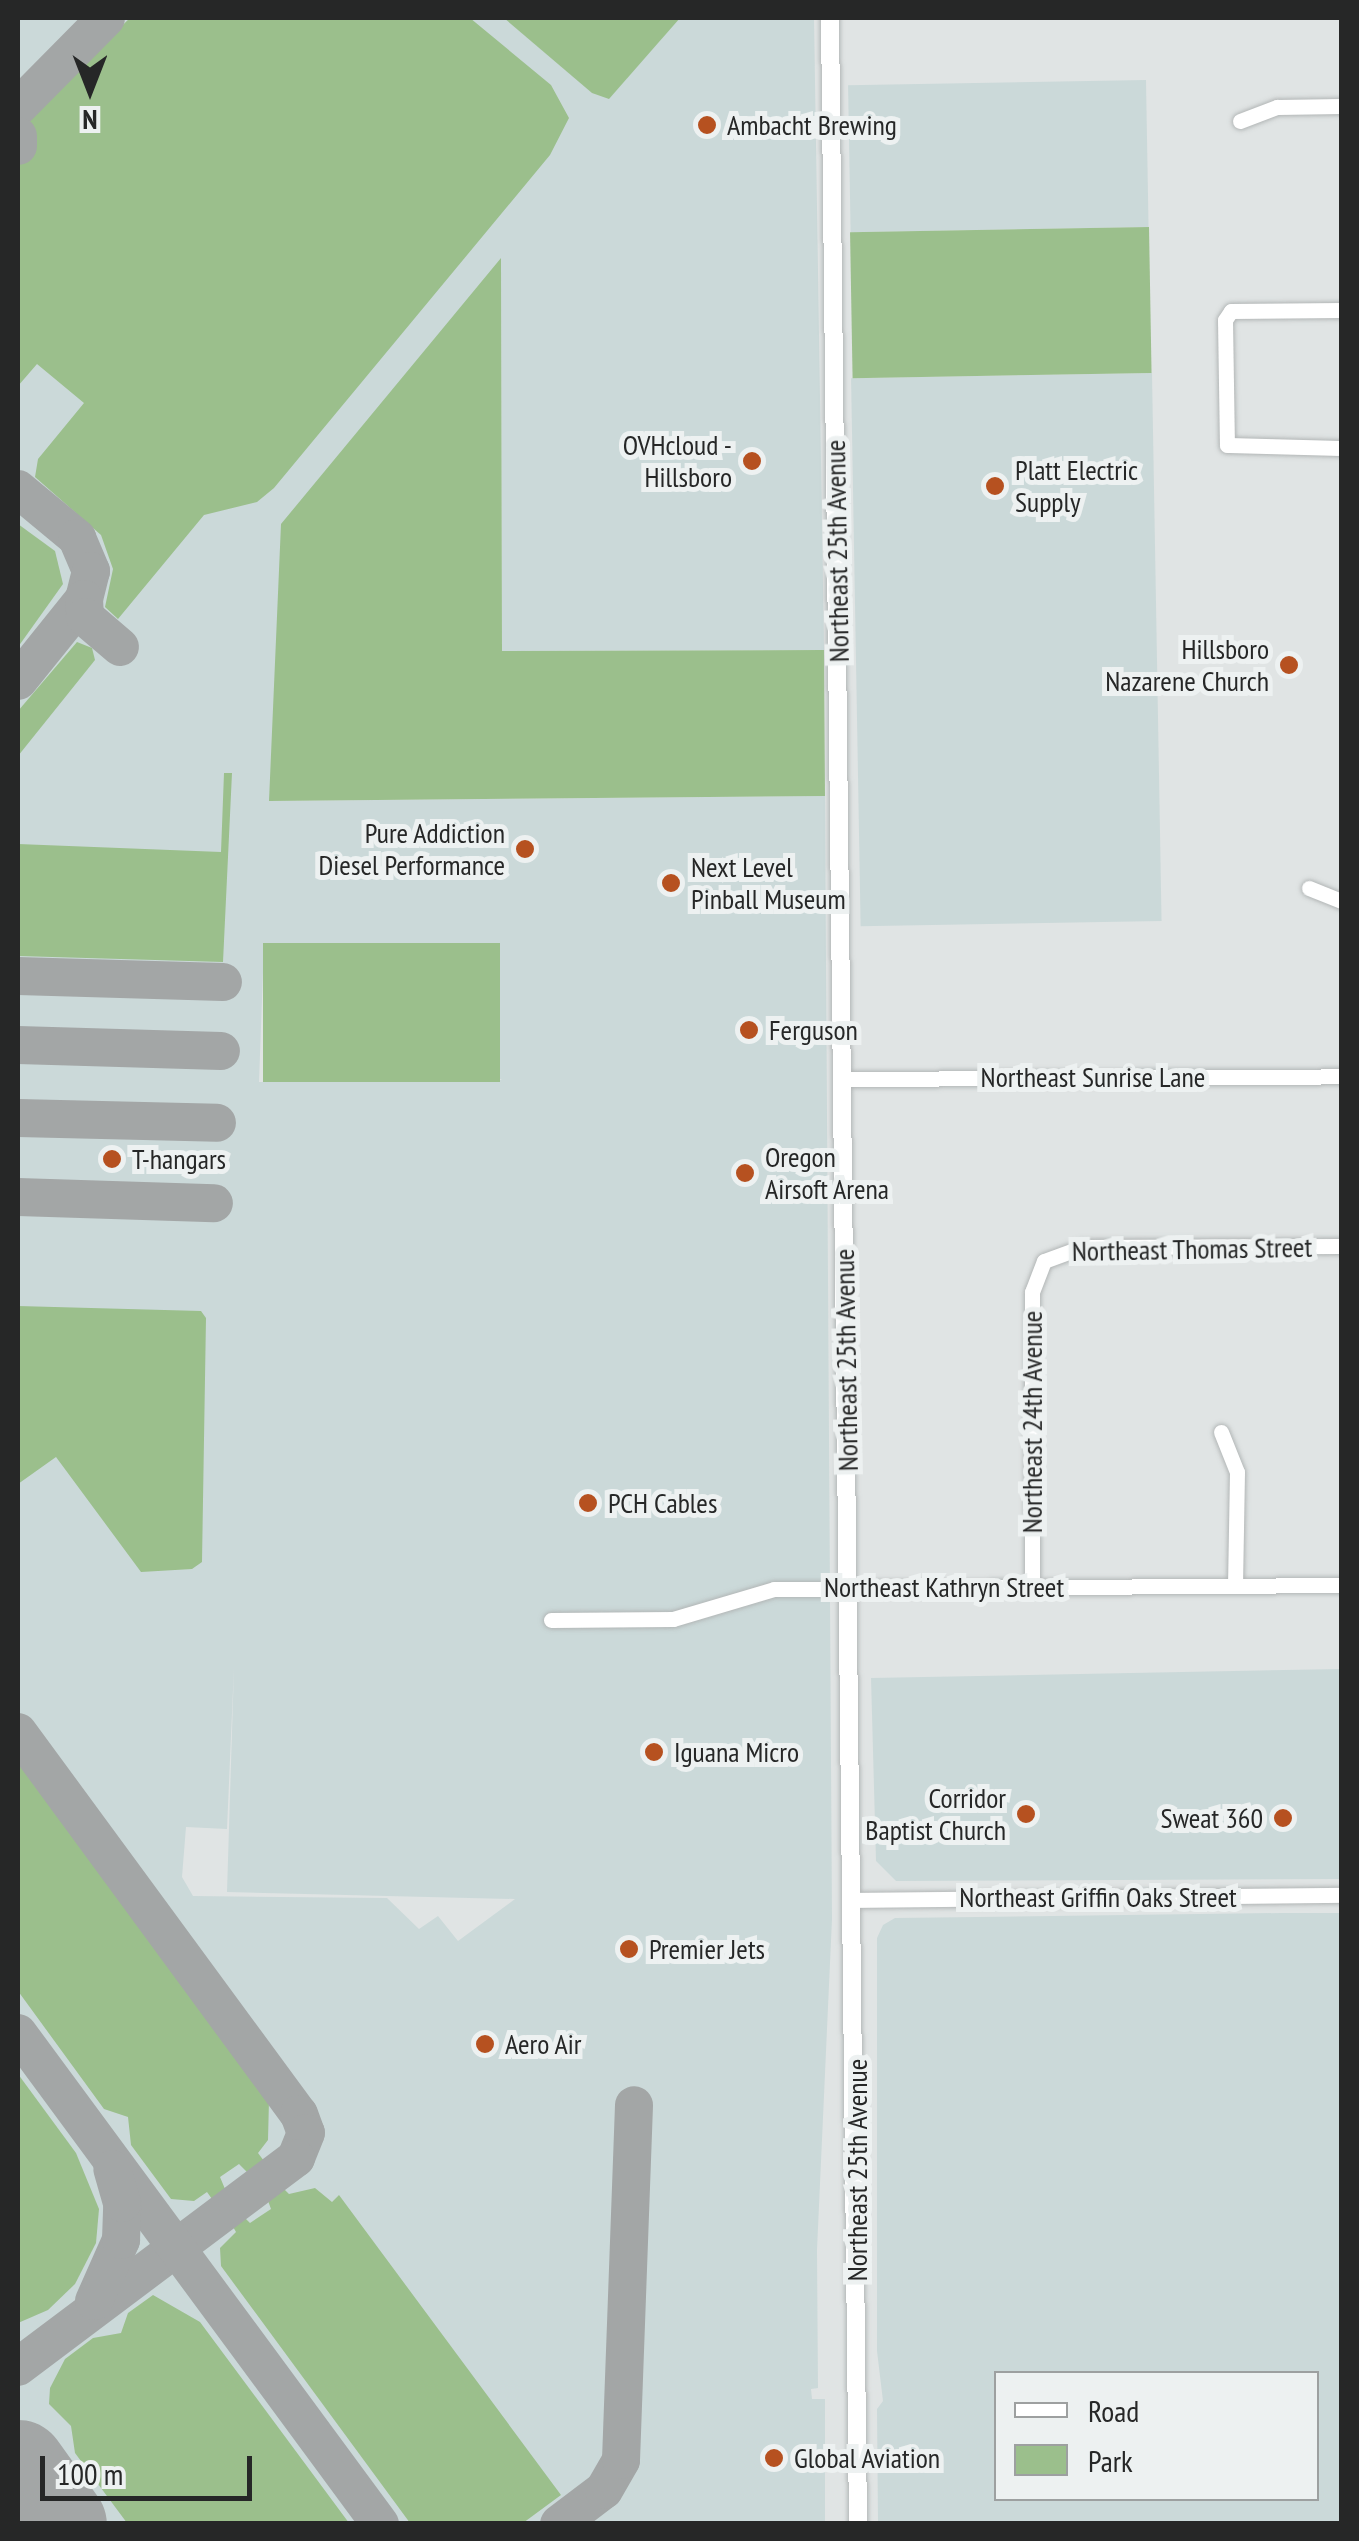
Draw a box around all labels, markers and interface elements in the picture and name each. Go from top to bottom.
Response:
north arrow [40,40,140,140]
text: N [82,102,98,139]
place label: Ambacht Brewing [727,108,897,142]
marker: Ambacht Brewing [696,114,718,136]
place label: OVHcloud - Hillsboro [622,428,732,494]
street label: Northeast 25th Avenue [818,439,856,663]
marker: OVHcloud - Hillsboro [741,450,763,472]
place label: Platt Electric Supply [1015,453,1138,519]
marker: Platt Electric Supply [984,475,1006,497]
place label: Hillsboro Nazarene Church [1105,632,1269,698]
marker: Hillsboro Nazarene Church [1278,654,1300,676]
place label: Pure Addiction Diesel Performance [319,816,505,882]
marker: Pure Addiction Diesel Performance [514,838,536,860]
place label: Next Level Pinball Museum [691,850,846,916]
marker: Next Level Pinball Museum [660,872,682,894]
place label: Ferguson [769,1013,858,1047]
marker: Ferguson [738,1019,760,1041]
street label: Northeast Sunrise Lane [981,1060,1205,1094]
place label: Oregon Airsoft Arena [765,1140,890,1206]
place label: T-hangars [132,1142,226,1176]
marker: T-hangars [101,1148,123,1170]
marker: Oregon Airsoft Arena [734,1162,756,1184]
street label: Northeast Thomas Street [1071,1230,1313,1268]
street label: Northeast 25th Avenue [827,1248,865,1472]
street label: Northeast 24th Avenue [1015,1310,1049,1534]
place label: PCH Cables [608,1486,717,1520]
marker: PCH Cables [577,1492,599,1514]
street label: Northeast Kathryn Street [824,1570,1064,1604]
place label: Iguana Micro [674,1735,799,1769]
marker: Iguana Micro [643,1741,665,1763]
place label: Corridor Baptist Church [865,1781,1006,1847]
place label: Sweat 360 [1161,1801,1263,1835]
marker: Corridor Baptist Church [1015,1803,1037,1825]
marker: Sweat 360 [1272,1807,1294,1829]
street label: Northeast Griffin Oaks Street [959,1880,1237,1914]
place label: Premier Jets [649,1932,765,1966]
marker: Premier Jets [618,1938,640,1960]
place label: Aero Air [505,2027,582,2061]
marker: Aero Air [474,2033,496,2055]
street label: Northeast 25th Avenue [840,2058,874,2282]
legend [994,2371,1319,2501]
text: Road [1088,2391,1139,2430]
scale bar [45,2436,258,2498]
place label: Global Aviation [794,2441,941,2475]
text: Park [1088,2441,1133,2480]
marker: Global Aviation [763,2447,785,2469]
text: 100 m [57,2454,123,2493]

